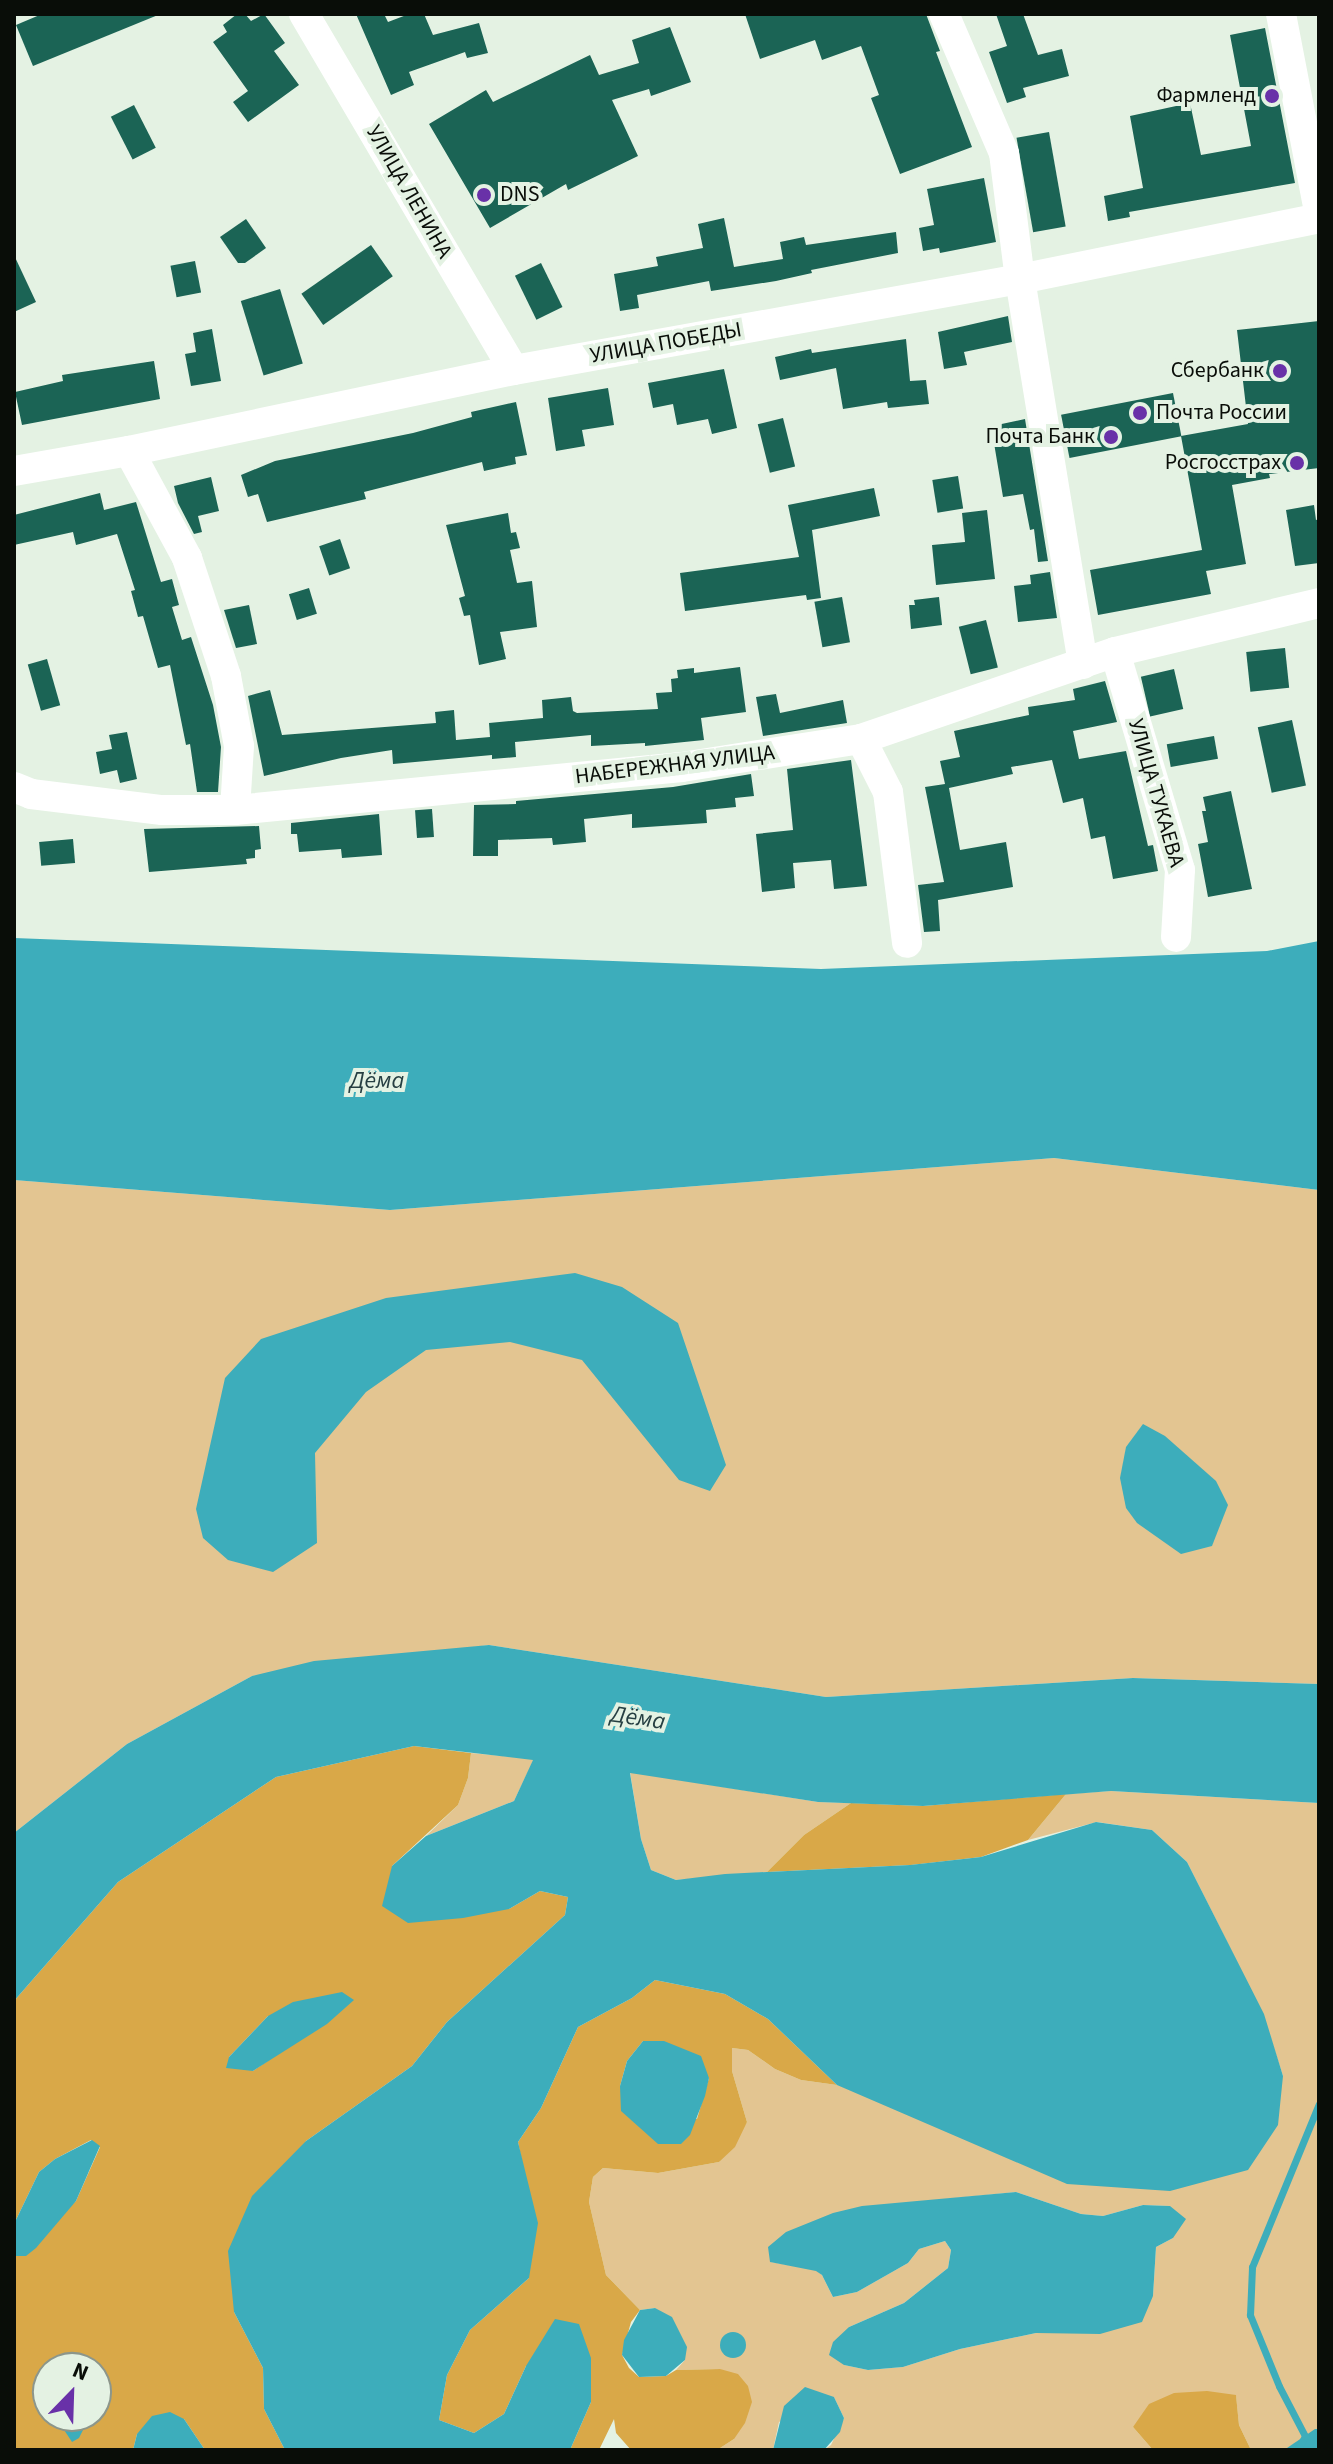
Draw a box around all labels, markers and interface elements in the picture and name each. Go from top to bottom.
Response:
place label: Фармленд [1156,83,1256,109]
marker: Фармленд [1263,87,1281,105]
street label: УЛИЦА ЛЕНИНА [360,121,458,263]
place label: DNS [500,182,540,208]
marker: DNS [475,186,493,204]
street label: УЛИЦА ПОБЕДЫ [588,317,744,369]
place label: Сбербанк [1171,358,1264,384]
marker: Сбербанк [1271,362,1289,380]
place label: Почта России [1156,400,1287,426]
marker: Почта России [1131,404,1149,422]
place label: Почта Банк [985,424,1095,450]
marker: Почта Банк [1102,428,1120,446]
place label: Росгосстрах [1165,450,1281,476]
marker: Росгосстрах [1288,454,1306,472]
street label: УЛИЦА ТУКАЕВА [1122,716,1190,870]
street label: НАБЕРЕЖНАЯ УЛИЦА [574,740,776,790]
water label: Дёма [350,1067,404,1095]
water label: Дёма [609,1700,667,1736]
north arrow [32,2352,112,2432]
text: N [68,2354,94,2389]

